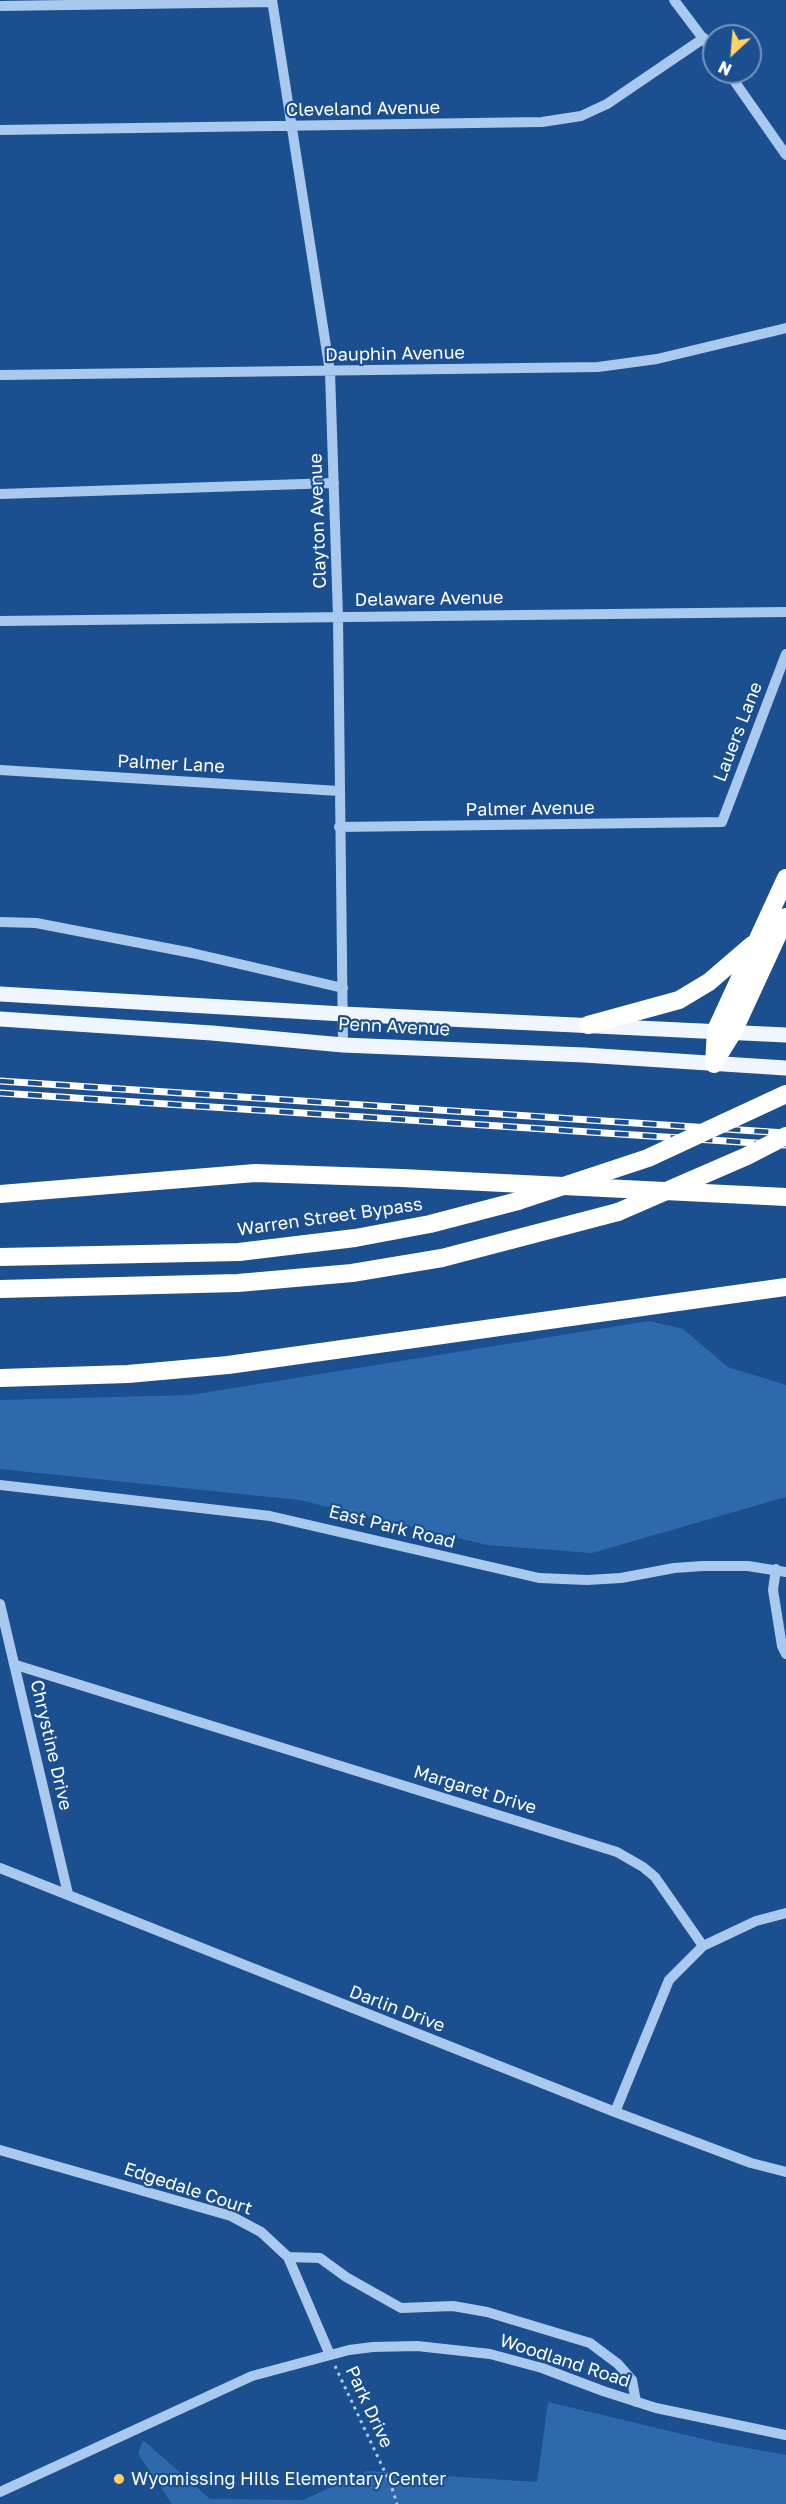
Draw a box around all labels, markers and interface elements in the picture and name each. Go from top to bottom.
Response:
north arrow [702,24,762,84]
text: N [715,57,735,80]
street label: Cleveland Avenue [286,97,440,121]
street label: Dauphin Avenue [325,342,465,366]
street label: Clayton Avenue [305,453,331,589]
street label: Delaware Avenue [355,587,503,611]
street label: Lauers Lane [709,679,767,785]
street label: Palmer Lane [117,750,225,778]
street label: Palmer Avenue [465,797,595,821]
street label: Penn Avenue [337,1013,451,1041]
street label: Warren Street Bypass [236,1193,424,1241]
street label: East Park Road [326,1501,458,1553]
street label: Chrystine Drive [26,1678,76,1812]
street label: Margaret Drive [411,1761,539,1819]
street label: Darlin Drive [346,1981,448,2037]
street label: Edgedale Court [121,2158,255,2220]
street label: Woodland Road [497,2330,633,2392]
street label: Park Drive [341,2363,397,2451]
place label: Wyomissing Hills Elementary Center [131,2468,446,2490]
marker: Wyomissing Hills Elementary Center [112,2472,126,2486]

